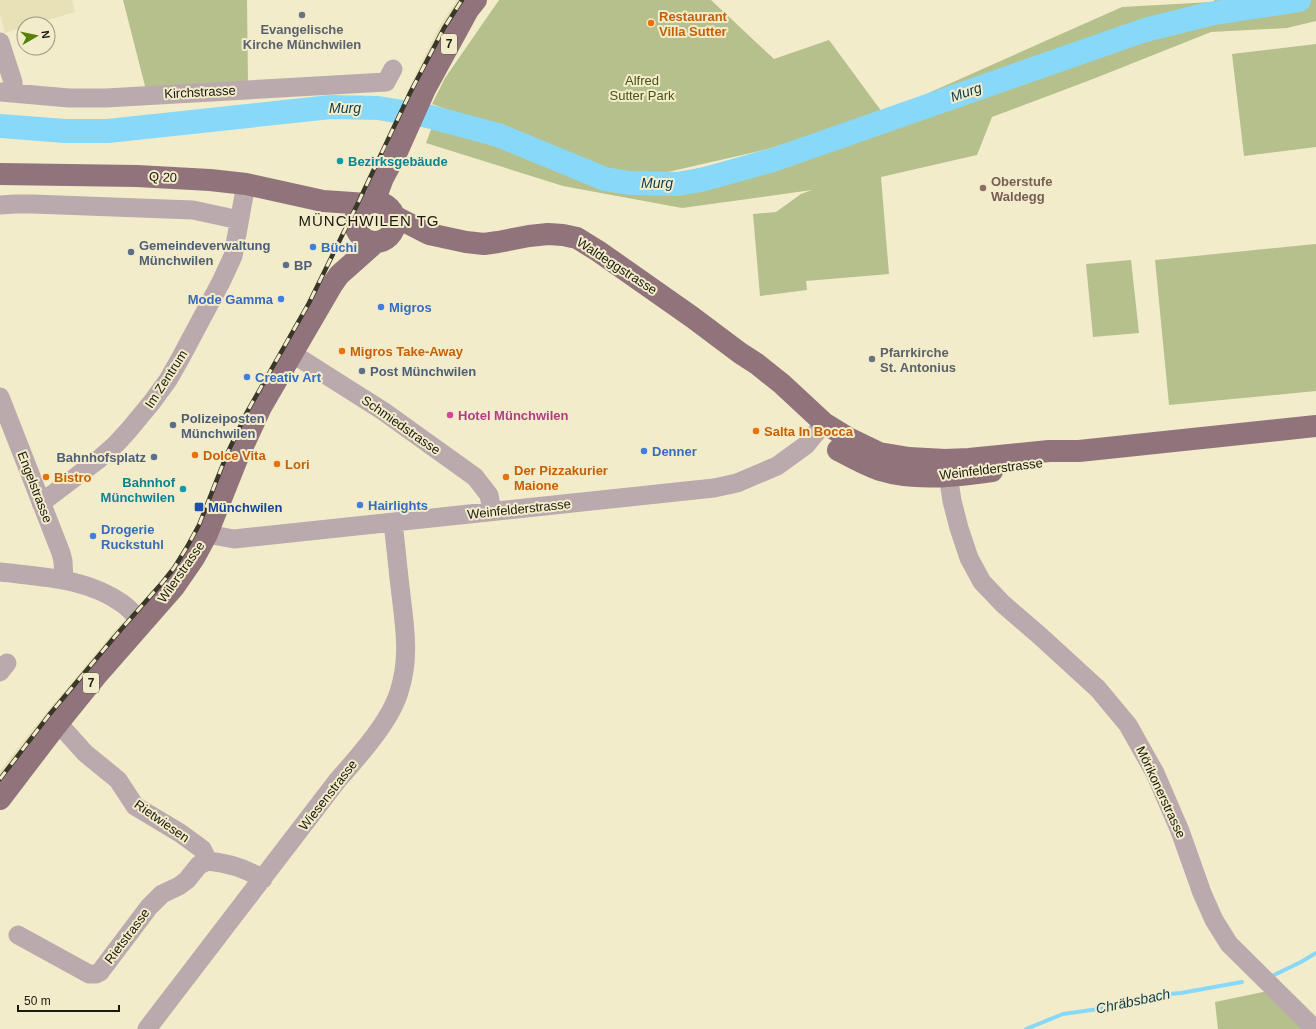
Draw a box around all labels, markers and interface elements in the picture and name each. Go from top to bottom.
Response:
place label: Restaurant Villa Sutter [659,9,728,39]
marker: Evangelische Kirche Münchwilen [297,10,307,20]
north arrow [16,16,56,56]
marker: Restaurant Villa Sutter [646,18,656,28]
place label: Evangelische Kirche Münchwilen [243,22,361,52]
text: N [39,30,52,39]
road number: 7 [441,34,457,54]
park label: Alfred Sutter Park [609,73,675,103]
water label: Murg [948,79,984,105]
street label: Kirchstrasse [164,83,236,101]
water label: Murg [329,100,361,116]
place label: Bezirksgebäude [348,154,448,169]
marker: Bezirksgebäude [335,156,345,166]
street label: Q 20 [149,169,177,185]
place label: Oberstufe Waldegg [991,174,1052,204]
water label: Murg [641,175,673,191]
marker: Oberstufe Waldegg [978,183,988,193]
district label: MÜNCHWILEN TG [298,212,440,229]
street label: Waldeggstrasse [574,234,660,298]
place label: Gemeindeverwaltung Münchwilen [139,238,271,268]
place label: Büchi [321,240,357,255]
marker: Büchi [308,242,318,252]
marker: Gemeindeverwaltung Münchwilen [126,247,136,257]
place label: BP [294,258,312,273]
marker: BP [281,260,291,270]
place label: Mode Gamma [188,292,274,307]
marker: Mode Gamma [276,294,286,304]
place label: Migros [389,300,432,315]
marker: Migros [376,302,386,312]
place label: Migros Take-Away [350,344,464,359]
place label: Pfarrkirche St. Antonius [880,345,956,375]
marker: Migros Take-Away [337,346,347,356]
street label: Im Zentrum [142,347,190,411]
marker: Pfarrkirche St. Antonius [867,354,877,364]
place label: Post Münchwilen [370,364,476,379]
marker: Post Münchwilen [357,366,367,376]
place label: Creativ Art [255,370,322,385]
marker: Creativ Art [242,372,252,382]
street label: Schmiedstrasse [359,392,443,458]
place label: Hotel Münchwilen [458,408,569,423]
marker: Hotel Münchwilen [445,410,455,420]
place label: Polizeiposten Münchwilen [181,411,265,441]
marker: Polizeiposten Münchwilen [168,420,178,430]
place label: Salta In Bocca [764,424,854,439]
marker: Salta In Bocca [751,426,761,436]
place label: Denner [652,444,697,459]
marker: Denner [639,446,649,456]
place label: Dolce Vita [203,448,266,463]
street label: Engelstrasse [15,449,55,525]
place label: Bahnhofsplatz [56,450,146,465]
marker: Dolce Vita [190,450,200,460]
marker: Bahnhofsplatz [149,452,159,462]
street label: Weinfelderstrasse [939,455,1043,483]
place label: Lori [285,457,310,472]
marker: Lori [272,459,282,469]
place label: Der Pizzakurier Maione [514,463,608,493]
place label: Bistro [54,470,92,485]
marker: Bistro [41,472,51,482]
marker: Der Pizzakurier Maione [501,472,511,482]
place label: Bahnhof Münchwilen [101,475,176,505]
marker: Bahnhof Münchwilen [178,484,188,494]
street label: Weinfelderstrasse [467,496,571,522]
place label: Hairlights [368,498,428,513]
place label: Münchwilen [208,500,282,515]
marker: Hairlights [355,500,365,510]
marker: Münchwilen [193,501,205,513]
place label: Drogerie Ruckstuhl [101,522,164,552]
marker: Drogerie Ruckstuhl [88,531,98,541]
street label: Wilerstrasse [154,538,208,606]
road number: 7 [83,673,99,693]
street label: Mörikonerstrasse [1133,744,1189,840]
street label: Wiesenstrasse [296,757,360,833]
street label: Rietwiesen [132,797,192,845]
street label: Rietstrasse [101,906,153,966]
water label: Chräbsbach [1094,985,1172,1017]
scale bar [18,987,119,1013]
text: 50 m [24,994,51,1008]

